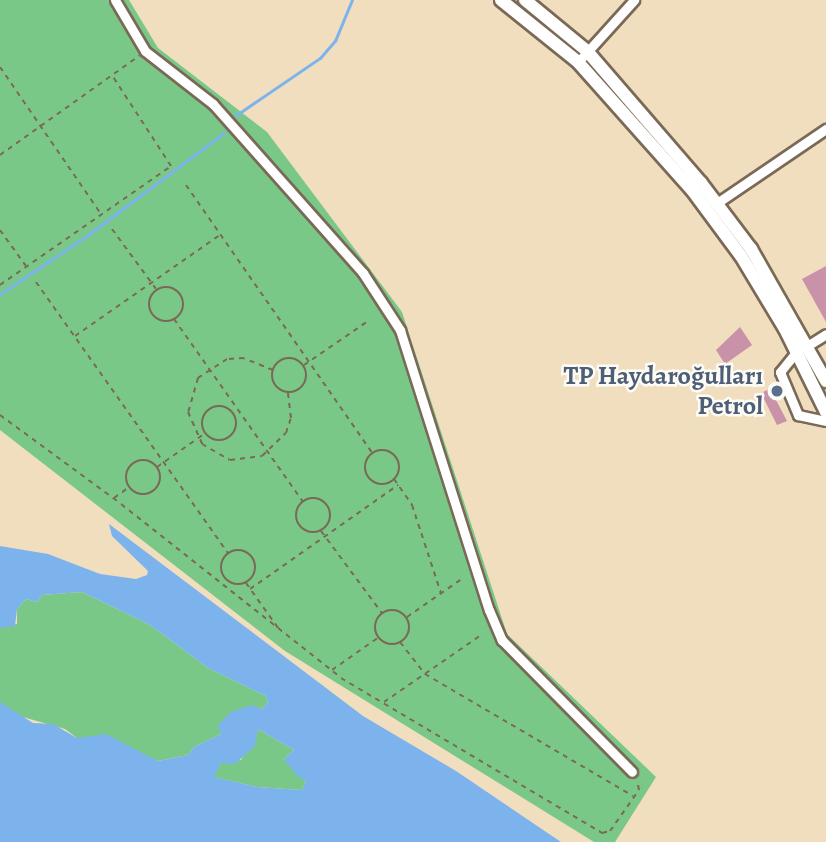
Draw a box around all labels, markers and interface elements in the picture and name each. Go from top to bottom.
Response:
place label: TP Haydaroğulları Petrol [564,360,763,422]
marker: TP Haydaroğulları Petrol [769,383,785,399]

